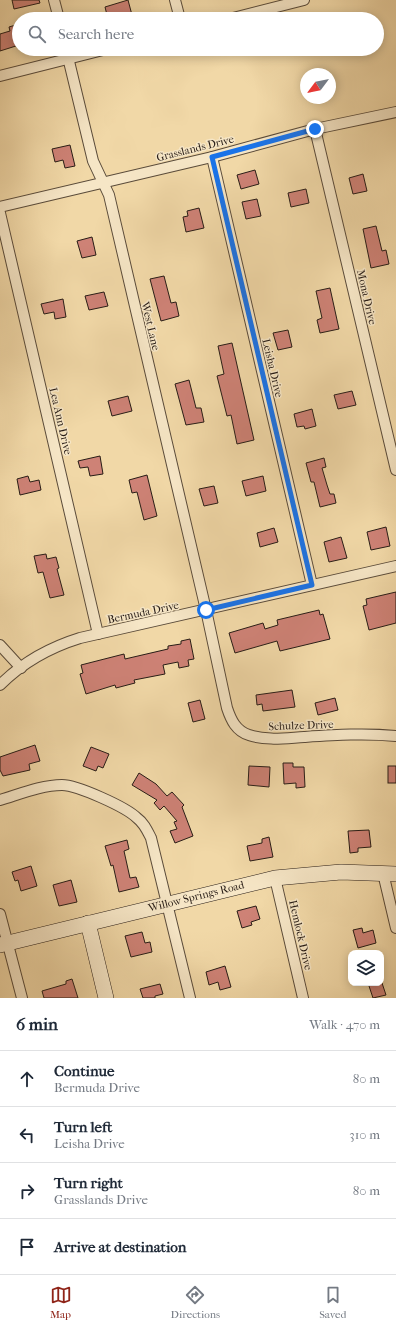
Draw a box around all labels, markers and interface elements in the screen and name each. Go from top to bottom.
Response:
search box [12,12,384,56]
icon: search [26,23,48,45]
text: Search here [58,25,134,43]
north arrow [300,68,336,104]
route end [306,120,324,138]
street label: Grasslands Drive [155,132,236,164]
street label: Mona Drive [354,268,379,326]
street label: West Lane [138,300,163,352]
street label: Leisha Drive [259,337,286,399]
street label: Lea Ann Drive [46,386,75,457]
street label: Bermuda Drive [106,598,181,626]
route start [197,601,215,619]
street label: Schulze Drive [268,718,334,733]
street label: Willow Springs Road [146,878,246,915]
street label: Hemlock Drive [286,899,315,972]
map controls [348,950,384,986]
button: layers [348,950,384,986]
text: 6 min [16,1014,58,1034]
text: Walk · 470 m [309,1017,380,1032]
text: Continue [54,1062,114,1080]
icon: ahead [16,1068,38,1090]
text: 80 m [353,1071,380,1086]
text: Bermuda Drive [54,1080,140,1095]
text: Turn left [54,1118,112,1136]
icon: left [16,1124,38,1146]
text: 310 m [349,1127,380,1142]
text: Leisha Drive [54,1136,125,1151]
text: Turn right [54,1174,123,1192]
icon: right [16,1180,38,1202]
text: 80 m [353,1183,380,1198]
text: Grasslands Drive [54,1192,148,1207]
icon: arrive [16,1236,38,1258]
text: Arrive at destination [54,1238,186,1256]
tab: Map [50,1284,72,1321]
tab: Directions [171,1284,220,1321]
tab: Saved [319,1284,346,1321]

